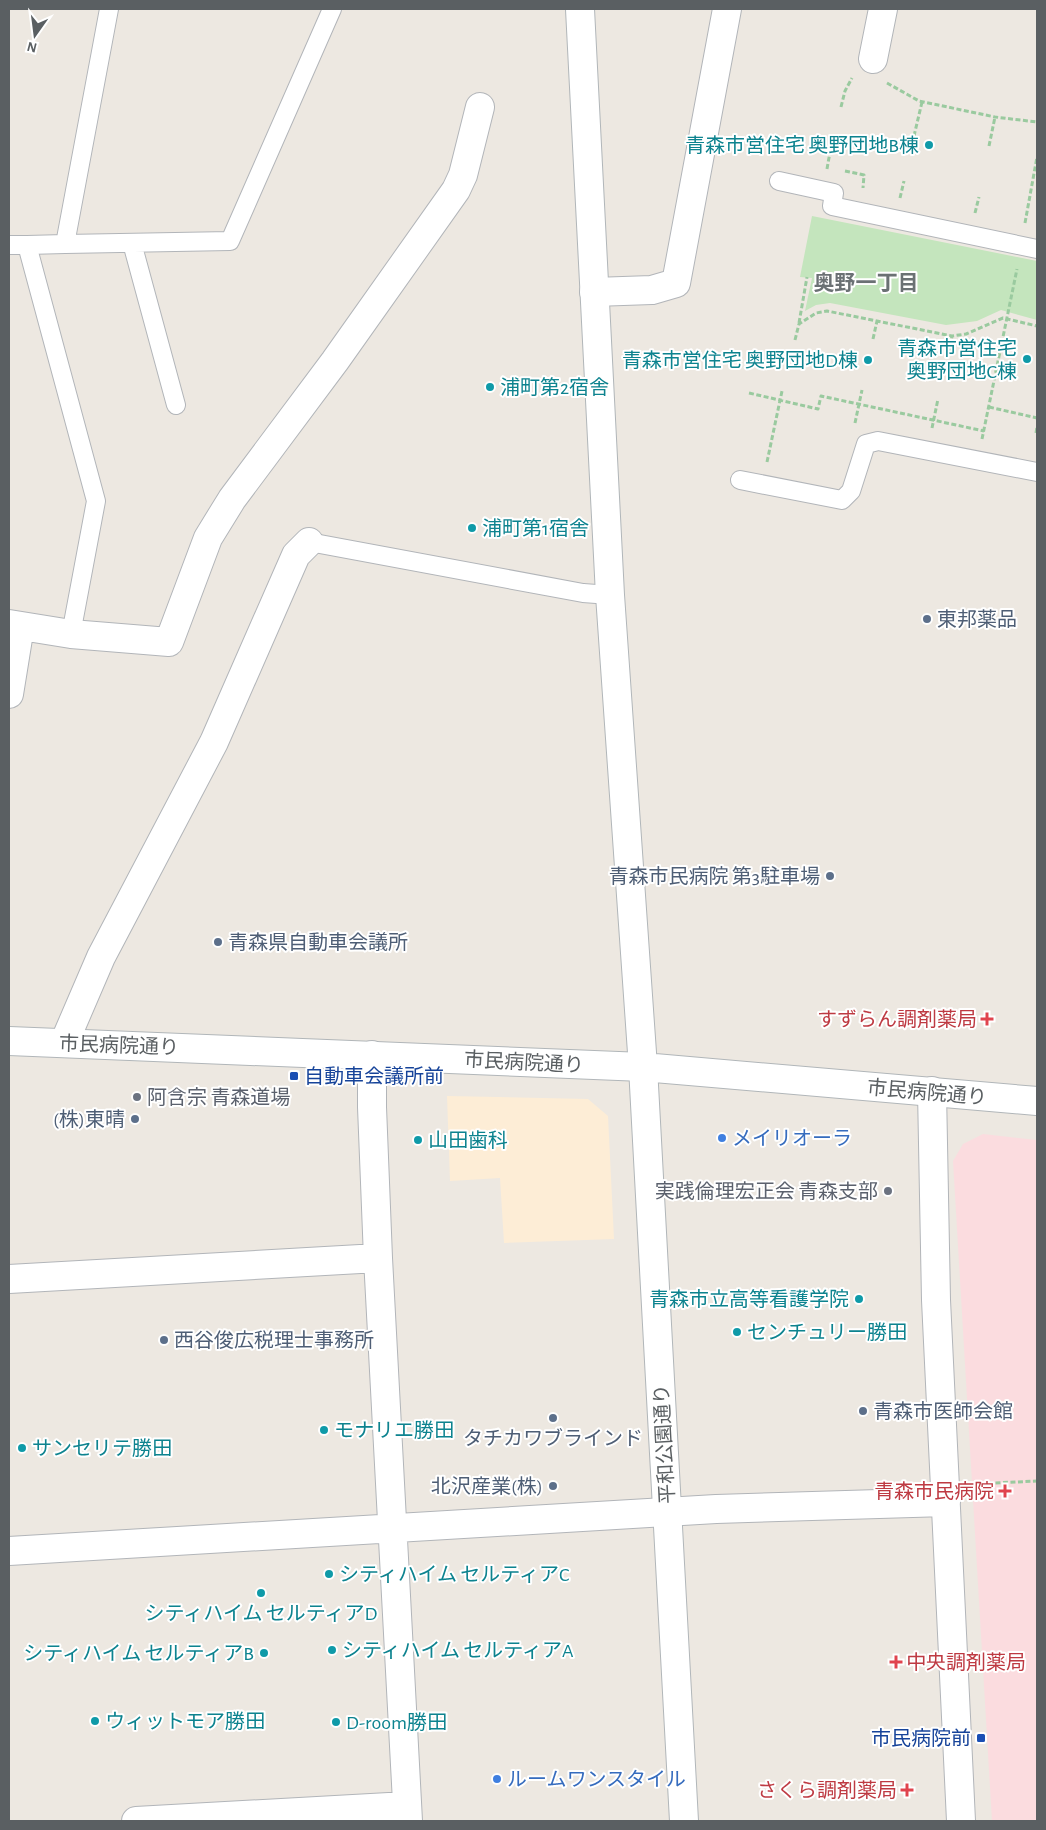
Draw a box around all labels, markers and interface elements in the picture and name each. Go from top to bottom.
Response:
north arrow [10,10,60,60]
text: N [26,39,39,55]
place label: 青森市営住宅 奥野団地B棟 [685,134,919,156]
marker: 青森市営住宅 奥野団地B棟 [923,139,935,151]
district label: 奥野一丁目 [814,272,919,294]
place label: 青森市営住宅 奥野団地C棟 [897,337,1017,382]
place label: 青森市営住宅 奥野団地D棟 [622,349,858,371]
marker: 青森市営住宅 奥野団地C棟 [1021,353,1033,365]
marker: 青森市営住宅 奥野団地D棟 [862,354,874,366]
place label: 浦町第2宿舎 [500,377,609,398]
marker: 浦町第2宿舎 [484,381,496,393]
place label: 浦町第1宿舎 [482,518,589,539]
marker: 浦町第1宿舎 [466,522,478,534]
place label: 東邦薬品 [937,609,1017,630]
marker: 東邦薬品 [921,613,933,625]
place label: 青森市民病院 第3駐車場 [608,865,820,887]
marker: 青森市民病院 第3駐車場 [824,870,836,882]
place label: 青森県自動車会議所 [228,931,408,953]
marker: 青森県自動車会議所 [212,936,224,948]
place label: すずらん調剤薬局 [817,1009,977,1030]
marker: すずらん調剤薬局 [981,1013,993,1025]
street label: 市民病院通り [59,1032,179,1058]
street label: 市民病院通り [464,1048,584,1076]
place label: 自動車会議所前 [304,1065,444,1087]
marker: 自動車会議所前 [288,1070,300,1082]
street label: 市民病院通り [866,1076,988,1108]
place label: 阿含宗 青森道場 [147,1086,290,1108]
marker: 阿含宗 青森道場 [131,1091,143,1103]
place label: (株)東晴 [53,1109,125,1130]
marker: (株)東晴 [129,1113,141,1125]
place label: メイリオーラ [732,1129,852,1149]
place label: 山田歯科 [428,1130,508,1151]
marker: メイリオーラ [716,1132,728,1144]
marker: 山田歯科 [412,1134,424,1146]
place label: 実践倫理宏正会 青森支部 [655,1181,878,1202]
marker: 実践倫理宏正会 青森支部 [882,1185,894,1197]
place label: 青森市立高等看護学院 [649,1289,849,1310]
marker: 青森市立高等看護学院 [853,1293,865,1305]
place label: センチュリー勝田 [747,1322,907,1343]
marker: センチュリー勝田 [731,1326,743,1338]
place label: 西谷俊広税理士事務所 [174,1329,374,1351]
marker: 西谷俊広税理士事務所 [158,1334,170,1346]
street label: 平和公園通り [651,1384,678,1504]
place label: 青森市医師会館 [873,1401,1013,1422]
marker: 青森市医師会館 [857,1405,869,1417]
marker: タチカワブラインド [547,1412,559,1424]
place label: モナリエ勝田 [334,1420,454,1441]
marker: モナリエ勝田 [318,1424,330,1436]
place label: タチカワブラインド [463,1427,643,1449]
place label: サンセリテ勝田 [32,1438,172,1459]
marker: サンセリテ勝田 [16,1442,28,1454]
place label: 北沢産業(株) [431,1476,543,1497]
marker: 北沢産業(株) [547,1480,559,1492]
place label: 青森市民病院 [874,1480,994,1502]
marker: 青森市民病院 [998,1484,1012,1498]
place label: シティハイム セルティアC [339,1565,570,1585]
marker: シティハイム セルティアC [323,1568,335,1580]
marker: シティハイム セルティアD [255,1587,267,1599]
place label: シティハイム セルティアD [144,1604,378,1624]
place label: シティハイム セルティアA [342,1641,574,1661]
place label: シティハイム セルティアB [23,1644,254,1664]
marker: シティハイム セルティアA [326,1644,338,1656]
marker: シティハイム セルティアB [258,1647,270,1659]
place label: 中央調剤薬局 [906,1652,1026,1673]
marker: 中央調剤薬局 [890,1656,902,1668]
place label: ウィットモア勝田 [105,1711,265,1732]
place label: D-room勝田 [346,1712,447,1733]
marker: ウィットモア勝田 [89,1715,101,1727]
marker: D-room勝田 [330,1716,342,1728]
place label: 市民病院前 [871,1727,971,1749]
marker: 市民病院前 [975,1732,987,1744]
place label: ルームワンスタイル [507,1769,686,1790]
marker: ルームワンスタイル [491,1773,503,1785]
place label: さくら調剤薬局 [757,1780,897,1801]
marker: さくら調剤薬局 [901,1784,913,1796]

